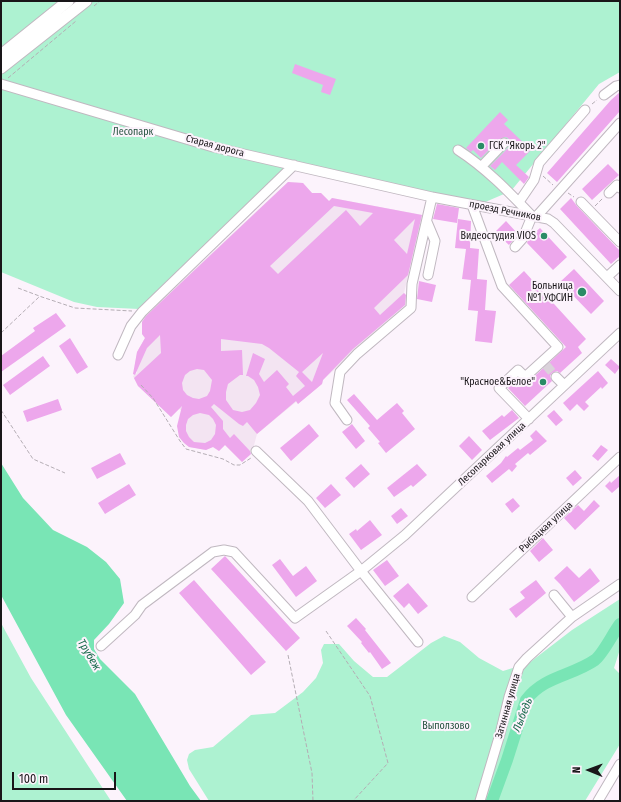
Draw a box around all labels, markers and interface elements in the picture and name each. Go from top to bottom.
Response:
park label: Лесопарк [113,126,153,138]
street label: Старая дорога [185,132,245,160]
place label: ГСК "Якорь 2" [489,140,545,152]
marker: ГСК "Якорь 2" [476,141,486,151]
street label: проезд Речников [468,198,542,224]
place label: Видеостудия VIOS [461,230,536,242]
marker: Видеостудия VIOS [539,231,549,241]
place label: Больница №1 УФСИН [527,280,573,304]
marker: Больница №1 УФСИН [576,286,588,298]
place label: "Красное&Белое" [460,376,535,388]
marker: "Красное&Белое" [538,377,548,387]
street label: Лесопарковая улица [456,420,528,488]
street label: Рыбацкая улица [517,499,575,555]
water label: Трубеж [75,637,103,673]
street label: Затинная улица [493,672,523,740]
water label: Лыбедь [510,696,536,734]
park label: Выползово [422,720,470,732]
north arrow [569,750,609,790]
scale bar [14,764,118,790]
text: N [570,766,583,773]
text: 100 m [19,772,48,786]

